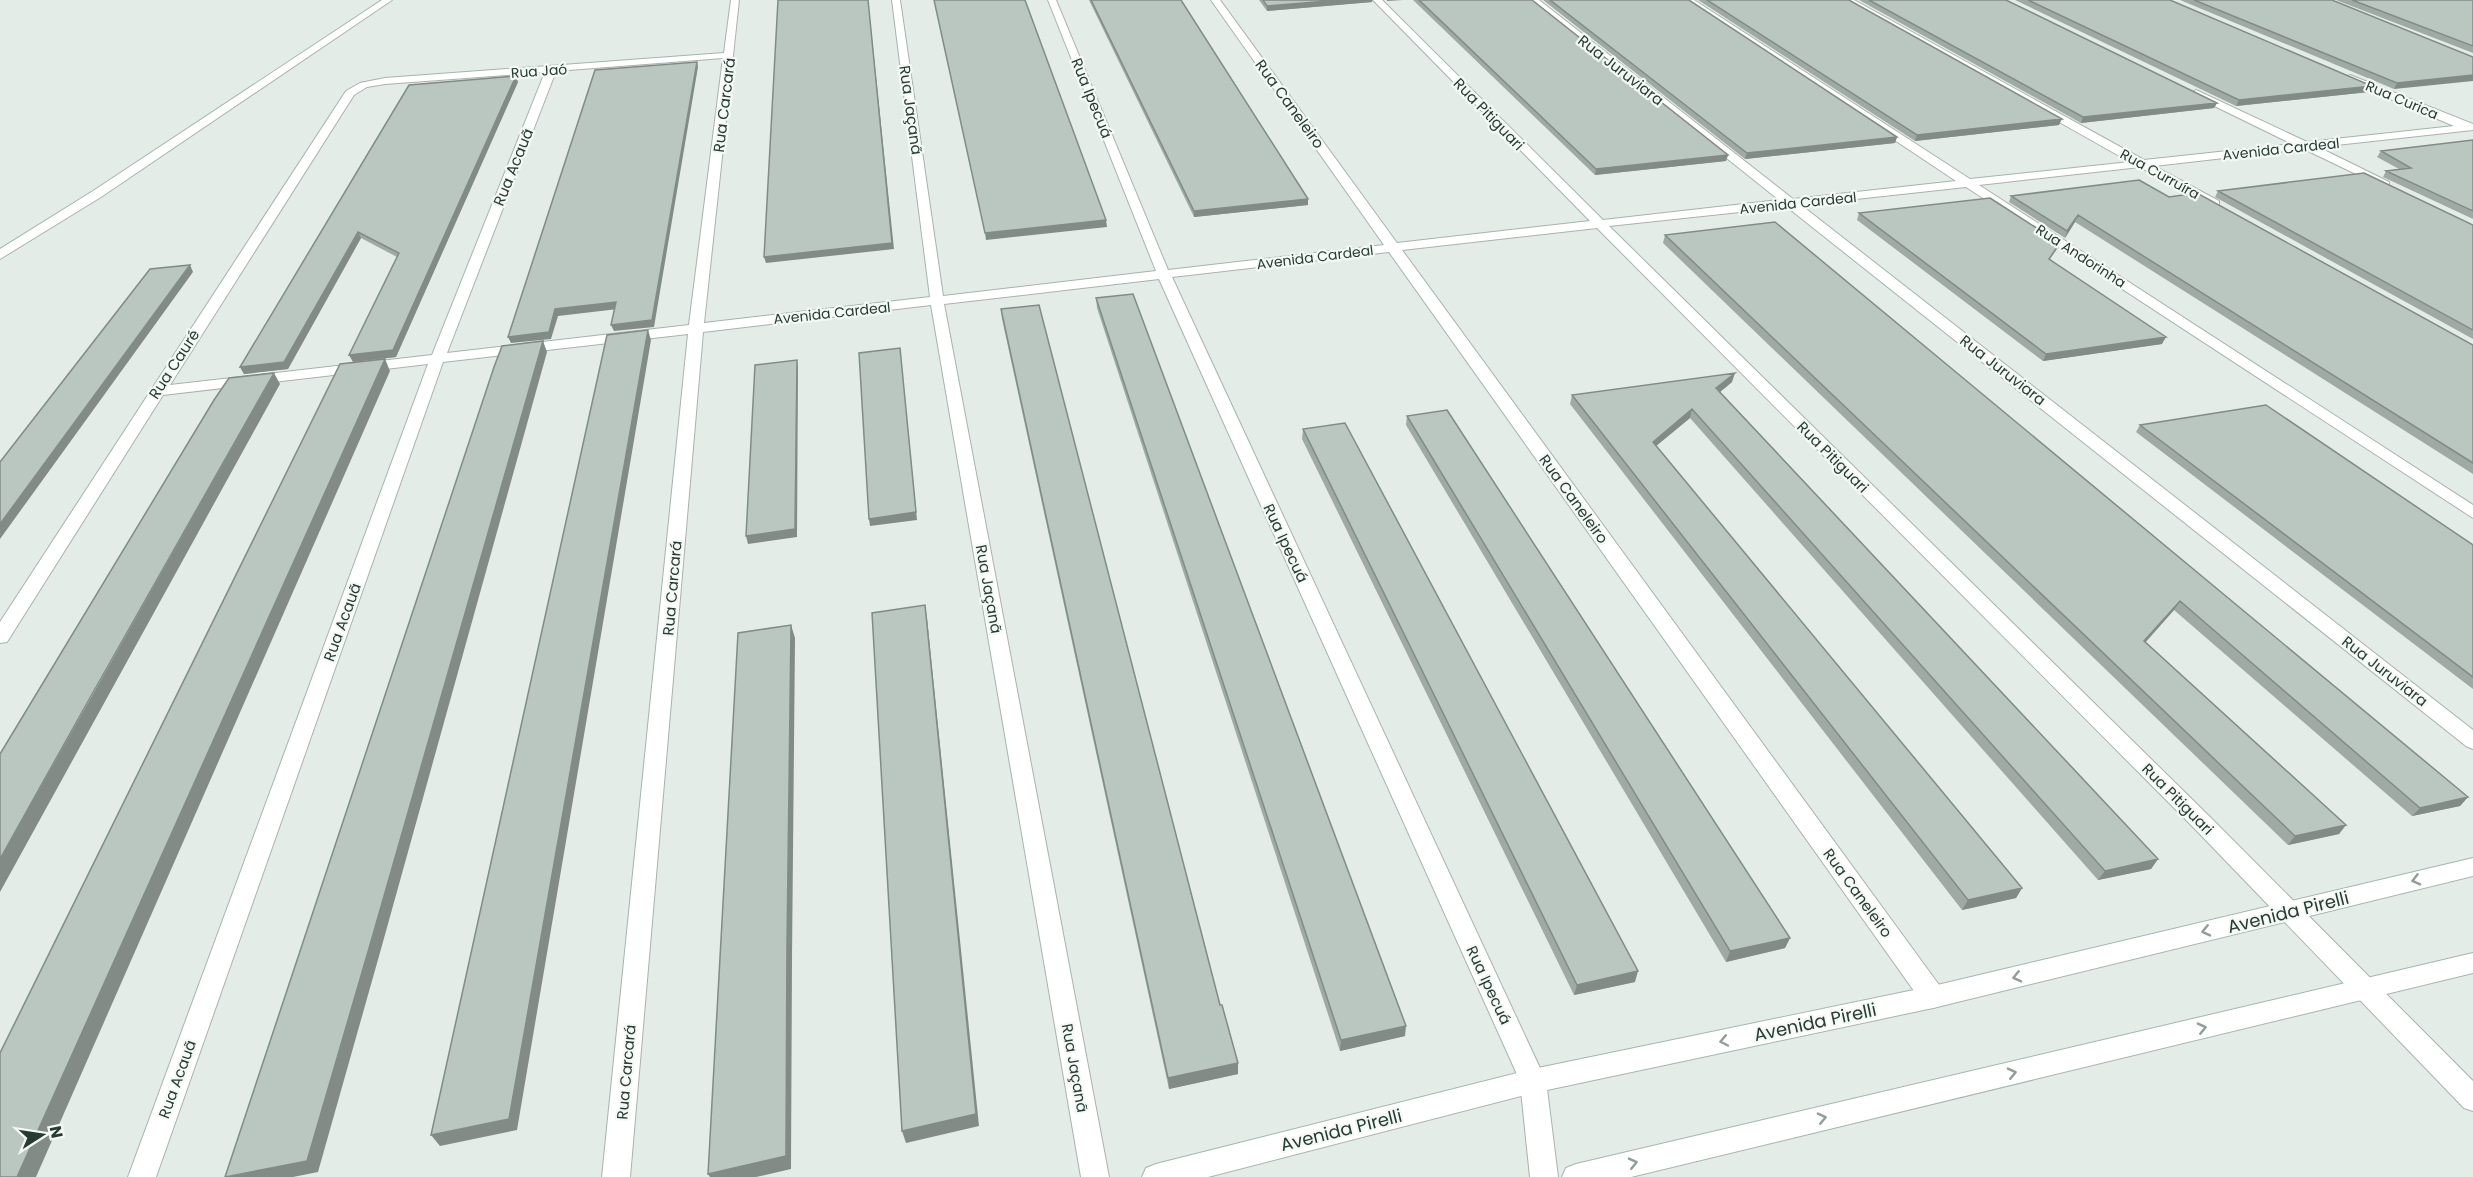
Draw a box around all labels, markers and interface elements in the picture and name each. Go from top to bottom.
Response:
street label: Rua Juruviara [1574,30,1668,110]
street label: Rua Ipecuá [1066,55,1118,141]
street label: Rua Caneleiro [1251,55,1329,153]
street label: Rua Carcará [708,56,740,154]
street label: Rua Jaó [510,59,568,83]
street label: Rua Jaçanã [894,64,928,156]
street label: Rua Pitiguari [1449,73,1529,155]
street label: Rua Curica [2363,76,2441,124]
street label: Rua Acauã [488,125,538,209]
street label: Avenida Cardeal [2221,133,2341,165]
street label: Rua Curruíra [2117,144,2203,204]
street label: Avenida Cardeal [1738,187,1858,219]
street label: Rua Andorinha [2032,219,2130,293]
street label: Avenida Cardeal [1255,240,1375,274]
street label: Avenida Cardeal [772,297,892,329]
street label: Rua Cauré [144,325,204,403]
street label: Rua Juruviara [1956,330,2050,410]
street label: Rua Pitiguari [1792,416,1874,498]
street label: Rua Caneleiro [1535,450,1613,548]
street label: Rua Ipecuá [1259,500,1313,586]
street label: Rua Carcará [657,540,687,636]
street label: Rua Jaçanã [971,543,1007,635]
street label: Rua Acauã [318,580,366,664]
street label: Rua Juruviara [2338,631,2432,711]
street label: Rua Pitiguari [2137,758,2219,840]
street label: Rua Caneleiro [1819,844,1897,942]
one-way arrow [2411,873,2421,886]
street label: Avenida Pirelli [2225,885,2351,939]
one-way arrow [2201,924,2211,937]
street label: Rua Ipecuá [1462,942,1516,1028]
one-way arrow [2012,969,2022,982]
street label: Avenida Pirelli [1752,997,1878,1047]
street label: Rua Jaçanã [1057,1022,1093,1114]
one-way arrow [2196,1023,2206,1036]
street label: Rua Carcará [611,1024,641,1120]
one-way arrow [1719,1034,1729,1047]
street label: Rua Acauã [153,1037,201,1121]
one-way arrow [2007,1068,2017,1081]
street label: Avenida Pirelli [1278,1103,1404,1157]
north arrow [12,1105,72,1165]
one-way arrow [1817,1113,1827,1126]
text: N [44,1124,69,1140]
one-way arrow [1627,1158,1637,1171]

